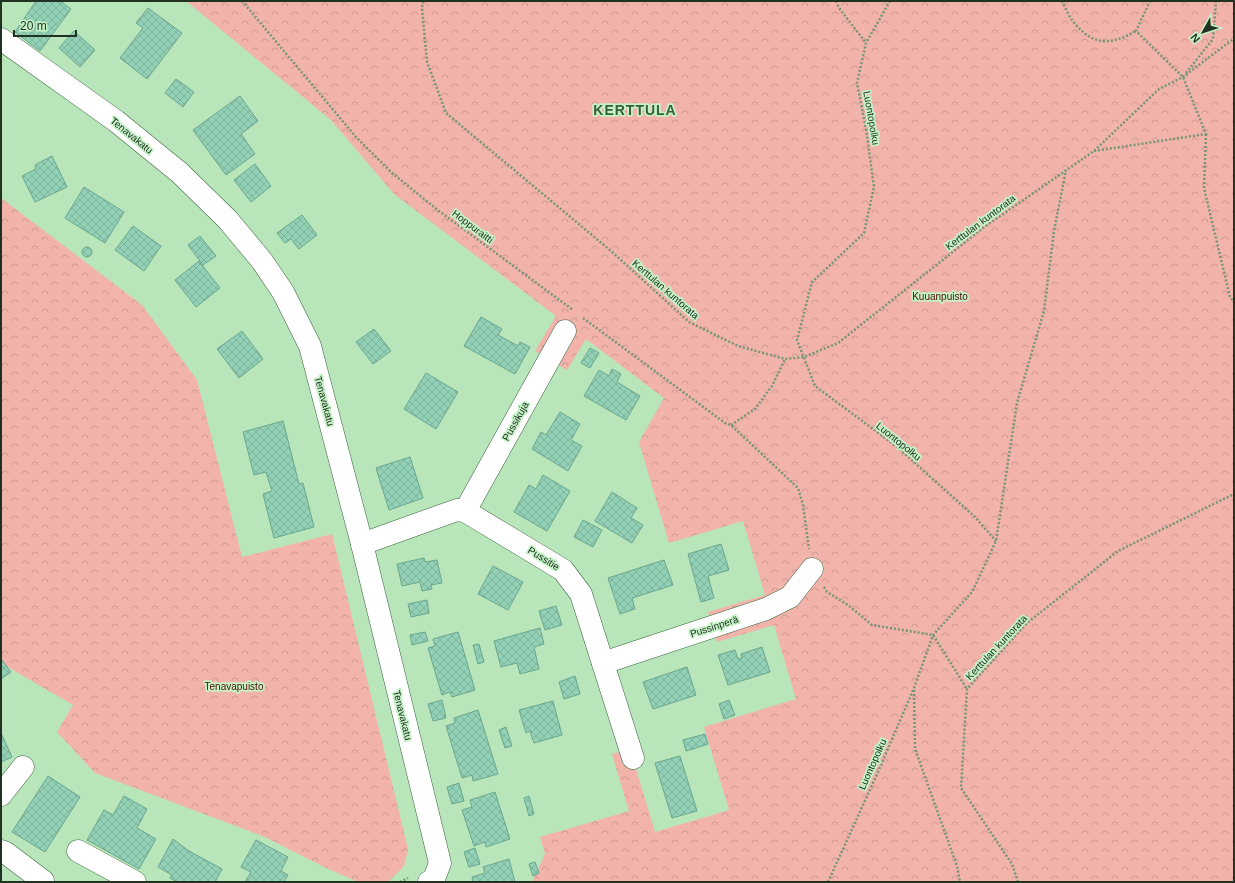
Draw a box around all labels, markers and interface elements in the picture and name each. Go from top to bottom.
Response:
scale bar [14,12,76,38]
north arrow [1183,12,1223,52]
text: 20 m [20,19,47,33]
text: N [1188,31,1202,45]
street label: Luontopolku [861,90,882,146]
district label: KERTTULA [593,102,677,118]
street label: Tenavakatu [108,115,155,156]
street label: Kerttulan kuntorata [943,192,1018,252]
street label: Hoppuraitti [450,207,495,245]
street label: Kerttulan kuntorata [630,258,701,322]
park label: Kuuanpuisto [912,291,968,302]
street label: Tenavakatu [313,375,336,427]
street label: Pussikuja [500,399,531,443]
street label: Luontopolku [874,420,923,463]
street label: Pussitie [526,544,562,573]
street label: Kerttulan kuntorata [964,612,1029,682]
street label: Pussinperä [689,613,740,639]
park label: Tenavapuisto [205,681,264,692]
street label: Tenavakatu [391,689,414,741]
street label: Luontopolku [856,737,889,791]

